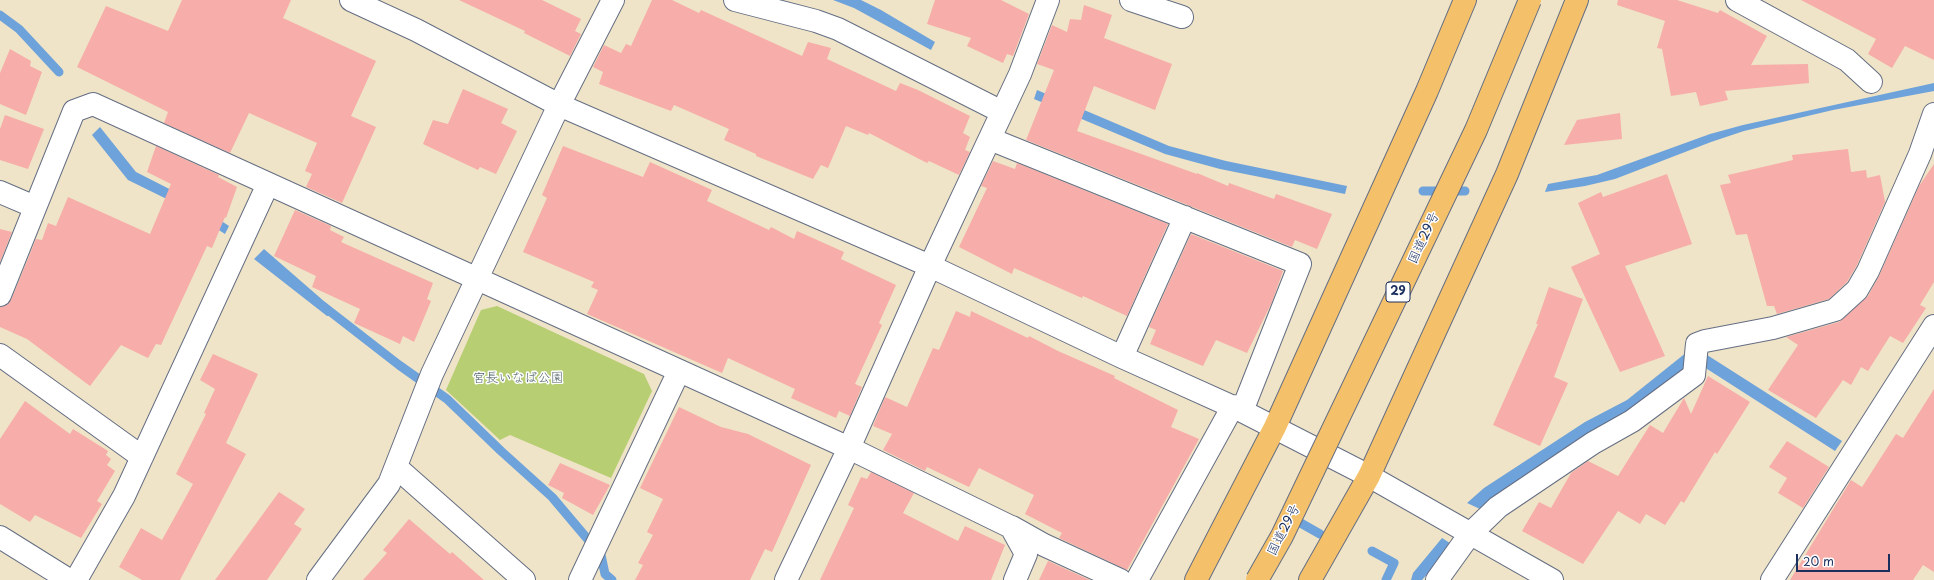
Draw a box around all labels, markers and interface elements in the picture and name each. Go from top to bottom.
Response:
street label: 国道29号 [1405,210,1443,266]
road number: 29 [1386,282,1410,302]
park label: 宮長いなば公園 [473,370,563,386]
street label: 国道29号 [1264,502,1304,558]
scale bar [1798,546,1892,572]
text: 20 m [1803,552,1834,570]

